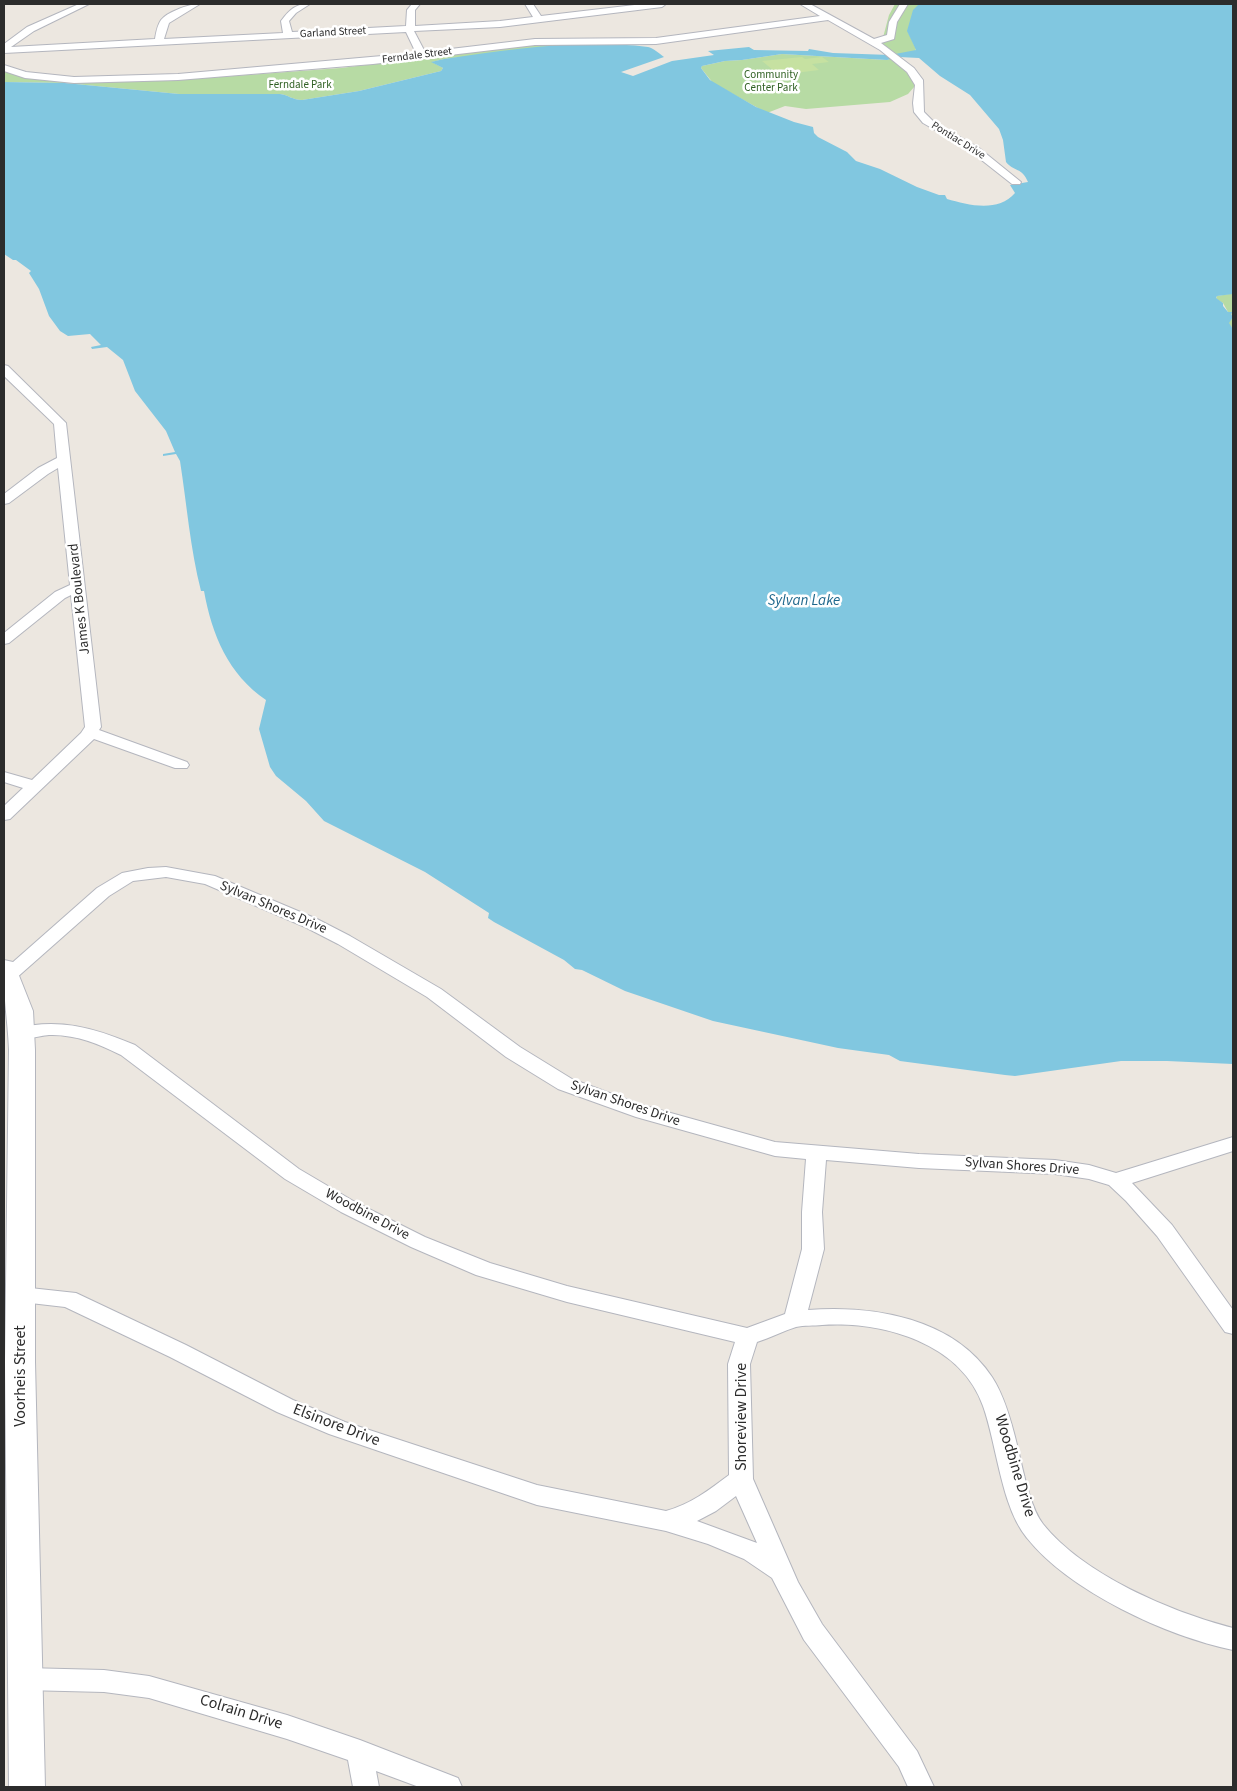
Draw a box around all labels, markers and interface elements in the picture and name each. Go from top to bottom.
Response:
street label: Garland Street [300,25,366,41]
street label: Ferndale Street [381,45,453,67]
park label: Community Center Park [744,69,798,95]
park label: Ferndale Park [268,79,332,93]
street label: Pontiac Drive [929,119,987,163]
street label: James K Boulevard [66,543,94,655]
water label: Sylvan Lake [768,593,840,611]
street label: Sylvan Shores Drive [217,878,329,938]
street label: Sylvan Shores Drive [568,1077,682,1131]
street label: Sylvan Shores Drive [964,1155,1080,1179]
street label: Woodbine Drive [322,1186,412,1244]
street label: Voorheis Street [11,1325,31,1427]
street label: Shoreview Drive [732,1363,752,1471]
street label: Elsinore Drive [290,1401,382,1451]
street label: Woodbine Drive [989,1412,1039,1520]
street label: Colrain Drive [197,1691,285,1735]

